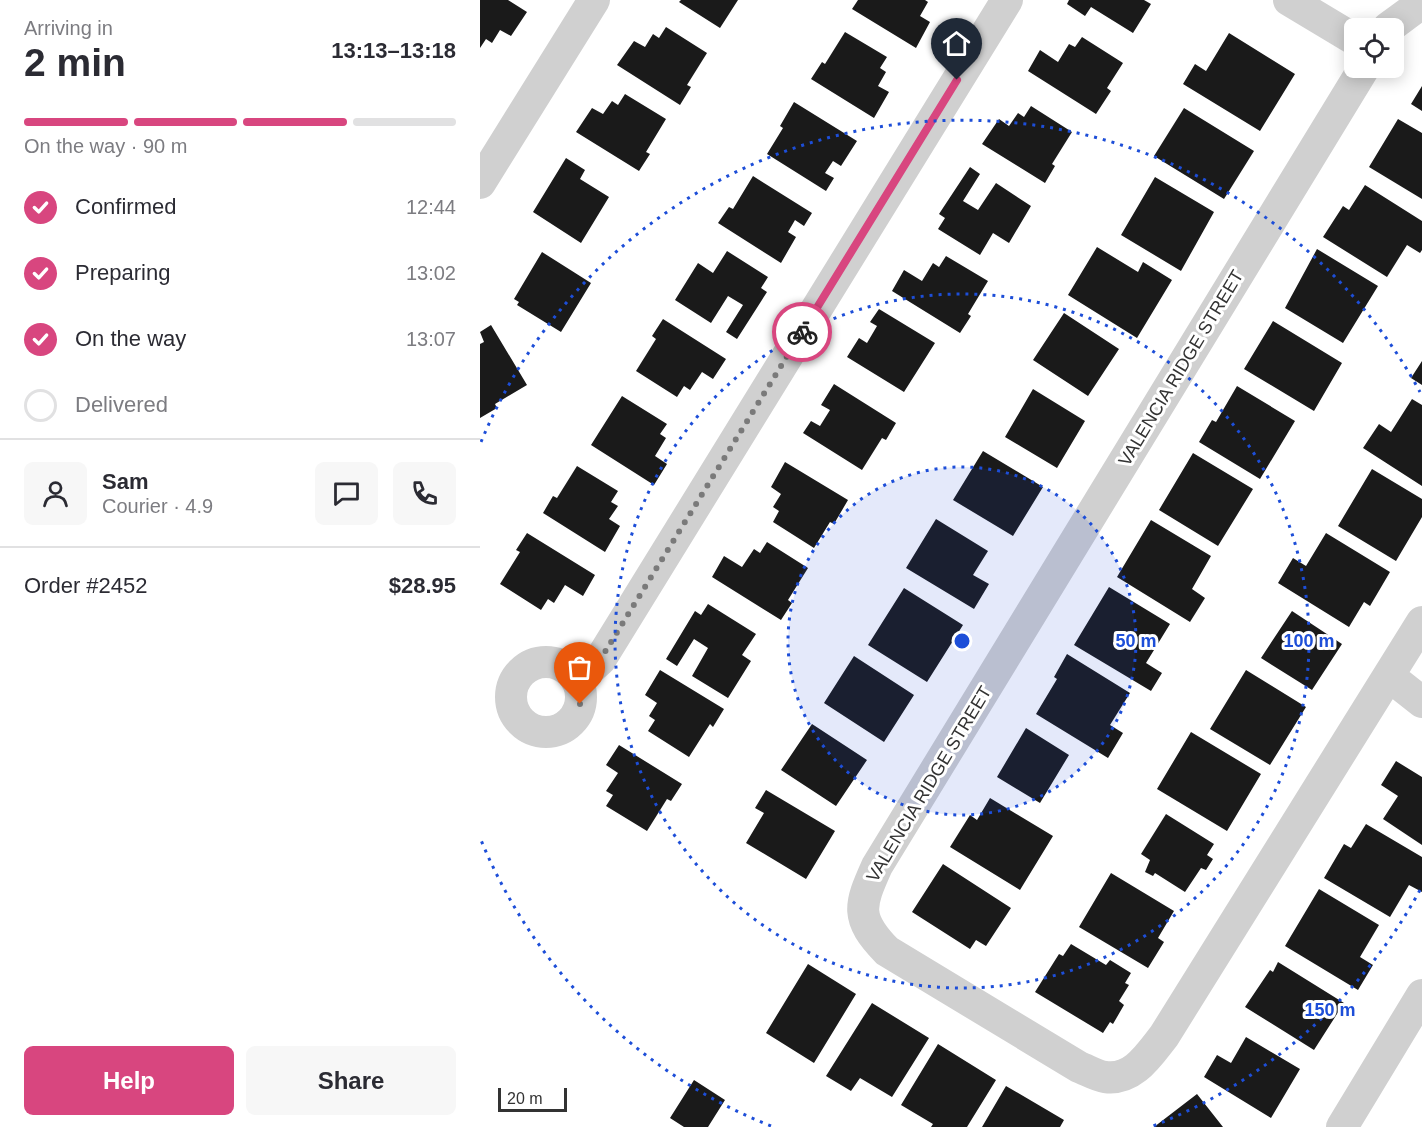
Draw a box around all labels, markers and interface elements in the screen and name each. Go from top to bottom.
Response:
text: Arriving in [24,17,113,39]
pin [931,18,982,80]
map controls [1344,18,1404,78]
button: locate [1344,18,1404,78]
icon: home [940,27,973,60]
text: 13:13–13:18 [331,38,456,63]
text: 2 min [24,41,126,84]
text: On the way · 90 m [24,135,187,157]
icon: check [24,191,57,224]
text: Confirmed [75,194,176,219]
text: 12:44 [406,196,456,218]
icon: check [24,257,57,290]
text: Preparing [75,260,170,285]
text: 13:02 [406,262,456,284]
street label: VALENCIA RIDGE STREET [1115,267,1247,469]
courier [772,302,832,362]
icon: bike [786,316,819,349]
icon: check [24,323,57,356]
text: On the way [75,326,186,351]
text: 13:07 [406,328,456,350]
text: Delivered [75,392,168,417]
button: person [24,462,87,525]
button: chat [315,462,378,525]
button: phone [393,462,456,525]
text: Sam [102,469,148,494]
text: Courier · 4.9 [102,495,213,517]
text: Order #2452 [24,573,148,598]
text: $28.95 [389,573,456,598]
centre of rings [952,631,972,651]
text: 50 m [1115,631,1157,651]
text: 100 m [1283,631,1335,651]
pin [554,642,605,704]
icon: bag [563,651,596,684]
street label: VALENCIA RIDGE STREET [863,683,995,885]
text: 150 m [1304,1000,1356,1020]
button: Help [24,1046,234,1115]
button: Share [246,1046,456,1115]
scale bar [498,1085,567,1112]
text: 20 m [507,1090,543,1107]

